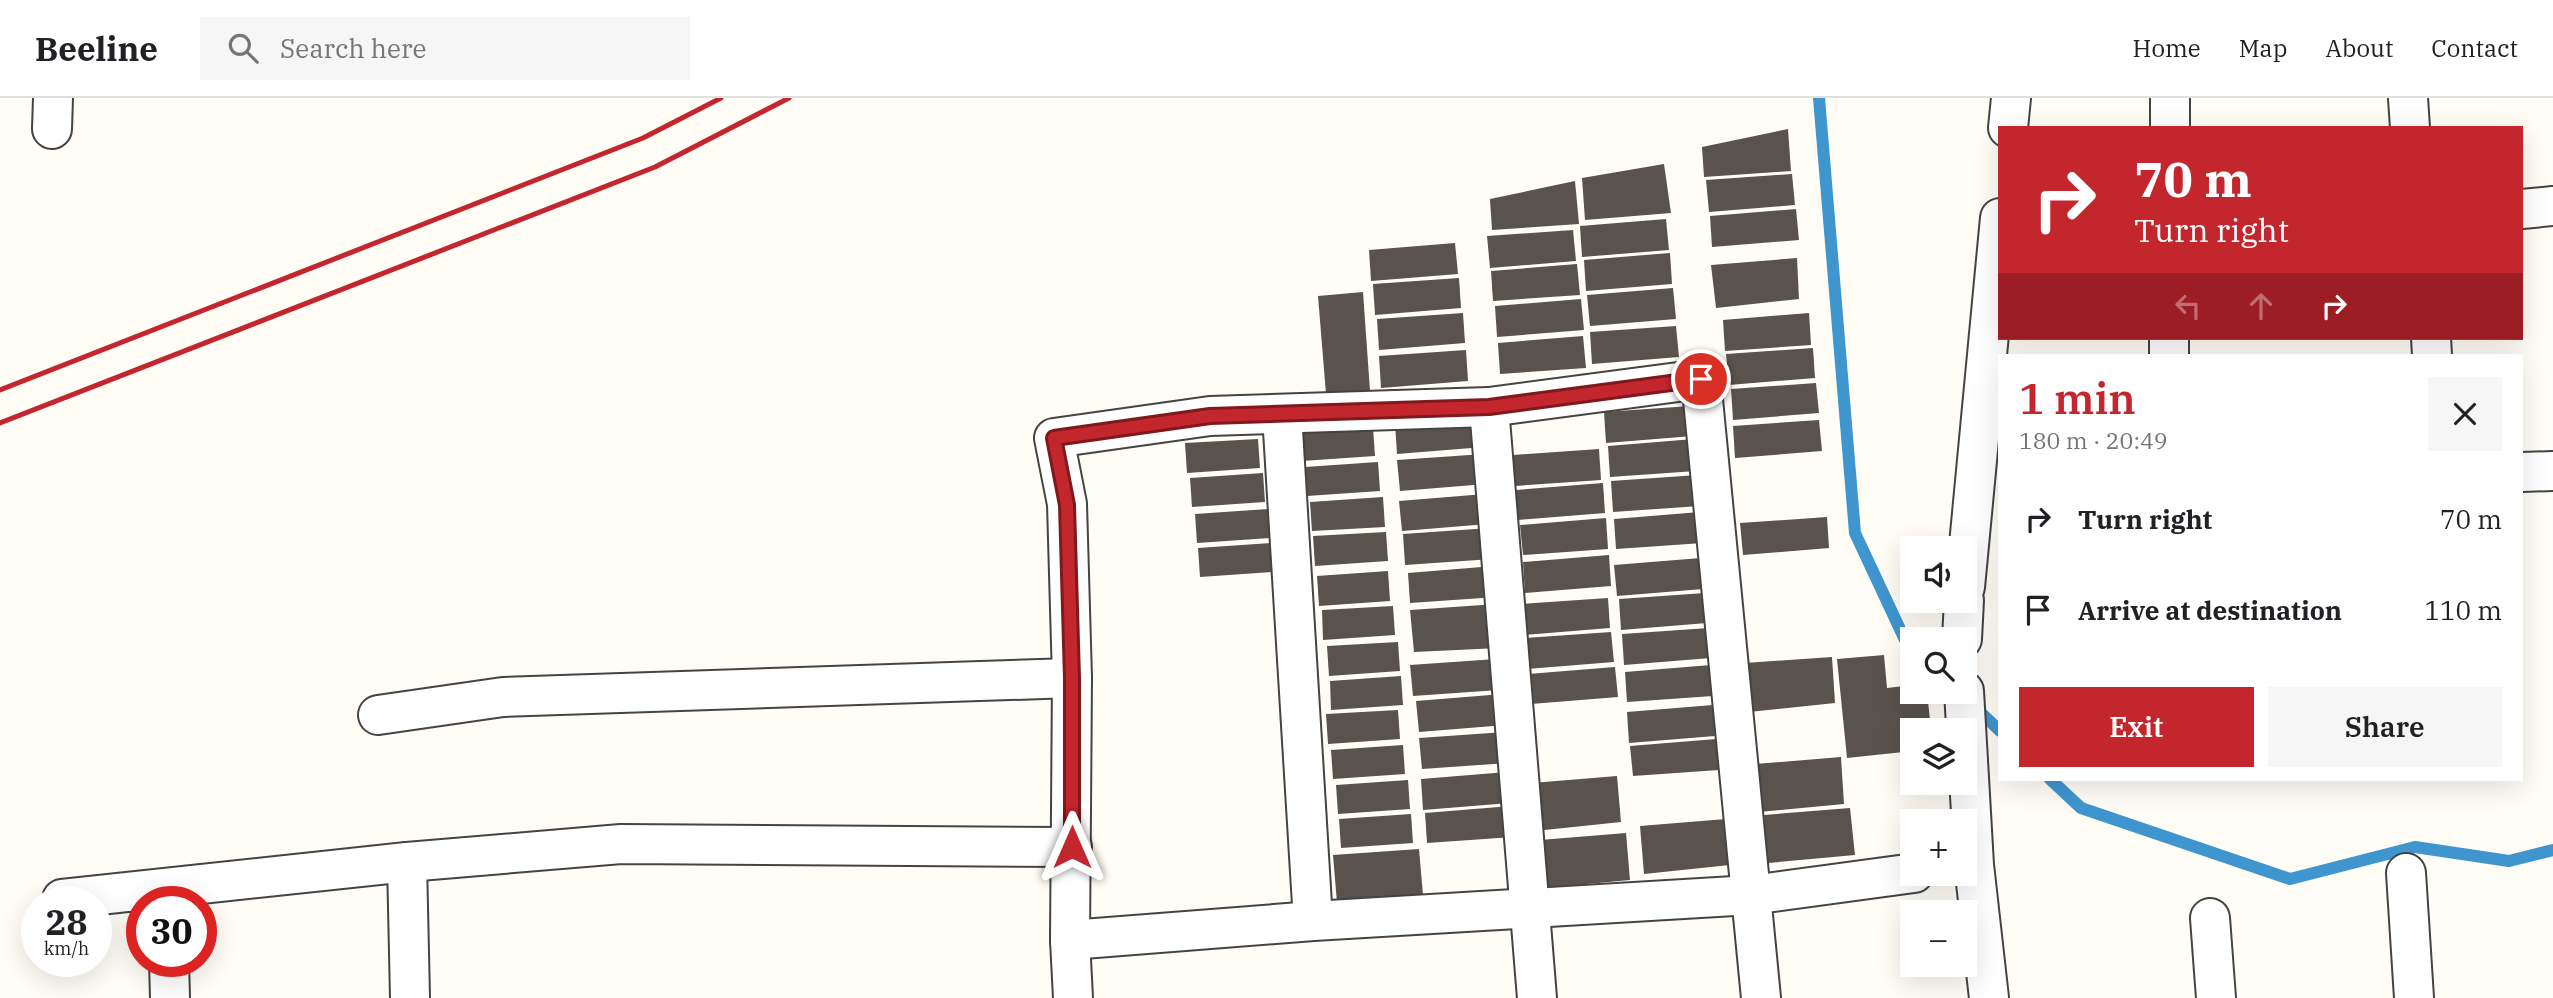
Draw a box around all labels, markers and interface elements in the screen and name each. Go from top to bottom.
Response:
search box [200,17,690,80]
text: Beeline [35,27,158,70]
icon: search [224,29,262,67]
text: Search here [280,31,426,65]
text: Home [2133,32,2201,64]
text: Map [2239,32,2287,64]
text: About [2325,32,2393,64]
text: Contact [2431,32,2518,64]
text: 70 m [2134,147,2252,210]
icon: right [2019,154,2110,245]
text: Turn right [2134,209,2289,251]
icon: left [2169,287,2207,325]
icon: ahead [2242,287,2280,325]
icon: right [2315,287,2353,325]
pin [1671,349,1731,409]
icon: arrive [1682,360,1720,398]
text: 1 min [2019,371,2136,426]
button: close [2428,377,2502,451]
text: 180 m · 20:49 [2019,425,2168,455]
icon: right [2019,500,2057,538]
text: Turn right [2078,502,2212,536]
text: 70 m [2440,502,2502,536]
map controls [1900,536,1977,977]
button: sound [1900,536,1977,613]
icon: arrive [2019,591,2057,629]
text: Arrive at destination [2078,593,2342,627]
text: 110 m [2424,593,2502,627]
button: search [1900,627,1977,704]
button: Exit [2019,687,2254,767]
button: Share [2268,687,2502,767]
button: layers [1900,718,1977,795]
button: + [1900,809,1977,886]
position arrow [1035,810,1109,884]
speed limit sign: 30 [126,886,217,977]
text: 28 [45,899,88,945]
button: − [1900,900,1977,977]
text: km/h [44,937,89,960]

